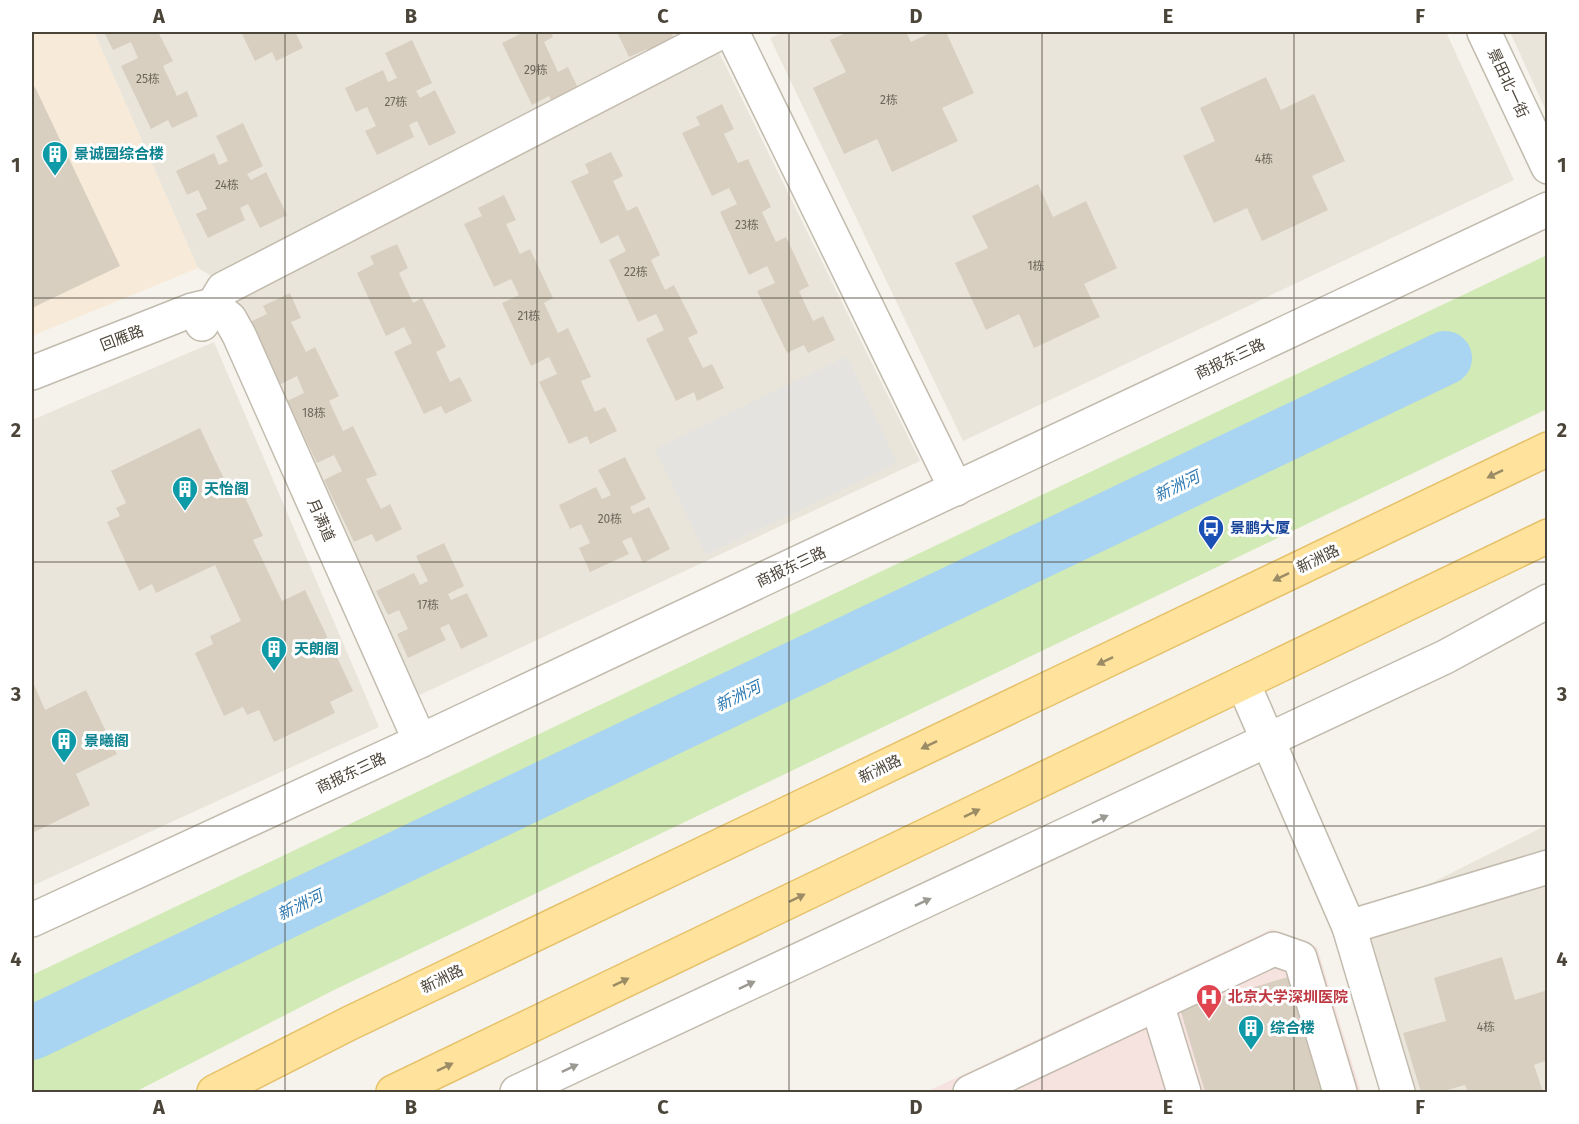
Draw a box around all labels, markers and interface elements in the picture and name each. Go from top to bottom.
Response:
text: A [152,4,166,28]
text: B [405,4,417,28]
text: C [657,4,669,28]
text: D [909,4,923,28]
text: E [1163,4,1173,28]
text: F [1415,4,1425,28]
street label: 景田北一街 [1484,45,1532,121]
house number: 29栋 [524,63,548,77]
house number: 25栋 [136,72,160,86]
house number: 2栋 [880,93,898,107]
house number: 27栋 [384,95,408,109]
building icon: 景诚园综合楼 [40,139,70,177]
place label: 景诚园综合楼 [74,145,164,163]
house number: 4栋 [1255,152,1273,166]
text: 1 [11,153,21,177]
text: 1 [1557,153,1567,177]
house number: 24栋 [215,178,239,192]
house number: 23栋 [735,218,759,232]
house number: 1栋 [1027,259,1045,273]
house number: 22栋 [624,265,648,279]
house number: 21栋 [518,309,540,323]
street label: 回雁路 [98,322,146,354]
street label: 商报东三路 [1192,335,1268,383]
house number: 18栋 [302,406,326,420]
text: 2 [11,418,21,442]
text: 2 [1557,418,1567,442]
water label: 新洲河 [1151,466,1205,505]
one-way arrow [1486,470,1503,479]
building icon: 天怡阁 [170,474,200,512]
place label: 天怡阁 [204,480,249,498]
street label: 月满道 [304,496,338,544]
house number: 20栋 [598,512,622,526]
bus stop icon: 景鹏大厦 [1196,513,1226,551]
place label: 景鹏大厦 [1230,519,1290,537]
street label: 新洲路 [1294,541,1342,577]
street label: 商报东三路 [753,543,829,591]
one-way arrow [1272,571,1290,581]
house number: 17栋 [417,598,439,612]
building icon: 天朗阁 [259,634,289,672]
place label: 天朗阁 [294,640,339,658]
one-way arrow [1097,657,1114,666]
water label: 新洲河 [712,676,766,715]
text: 3 [10,682,21,706]
text: 3 [1556,682,1567,706]
building icon: 景曦阁 [49,726,79,764]
place label: 景曦阁 [84,732,129,750]
one-way arrow [921,741,938,750]
street label: 商报东三路 [313,749,389,797]
street label: 新洲路 [856,751,904,787]
one-way arrow [964,808,981,818]
one-way arrow [1091,815,1108,824]
water label: 新洲河 [274,885,328,924]
one-way arrow [788,893,805,902]
one-way arrow [915,897,933,907]
text: 4 [10,947,22,971]
text: 4 [1556,947,1568,971]
street label: 新洲路 [418,961,466,997]
one-way arrow [613,978,630,987]
one-way arrow [738,980,755,989]
hospital icon: 北京大学深圳医院 [1194,982,1224,1020]
place label: 北京大学深圳医院 [1228,988,1348,1006]
building icon: 综合楼 [1236,1013,1266,1051]
place label: 综合楼 [1270,1019,1315,1037]
house number: 4栋 [1477,1020,1495,1034]
one-way arrow [437,1063,454,1072]
one-way arrow [562,1063,579,1072]
text: A [152,1095,166,1119]
text: B [405,1095,417,1119]
text: C [657,1095,669,1119]
text: D [909,1095,923,1119]
text: E [1163,1095,1173,1119]
text: F [1415,1095,1425,1119]

